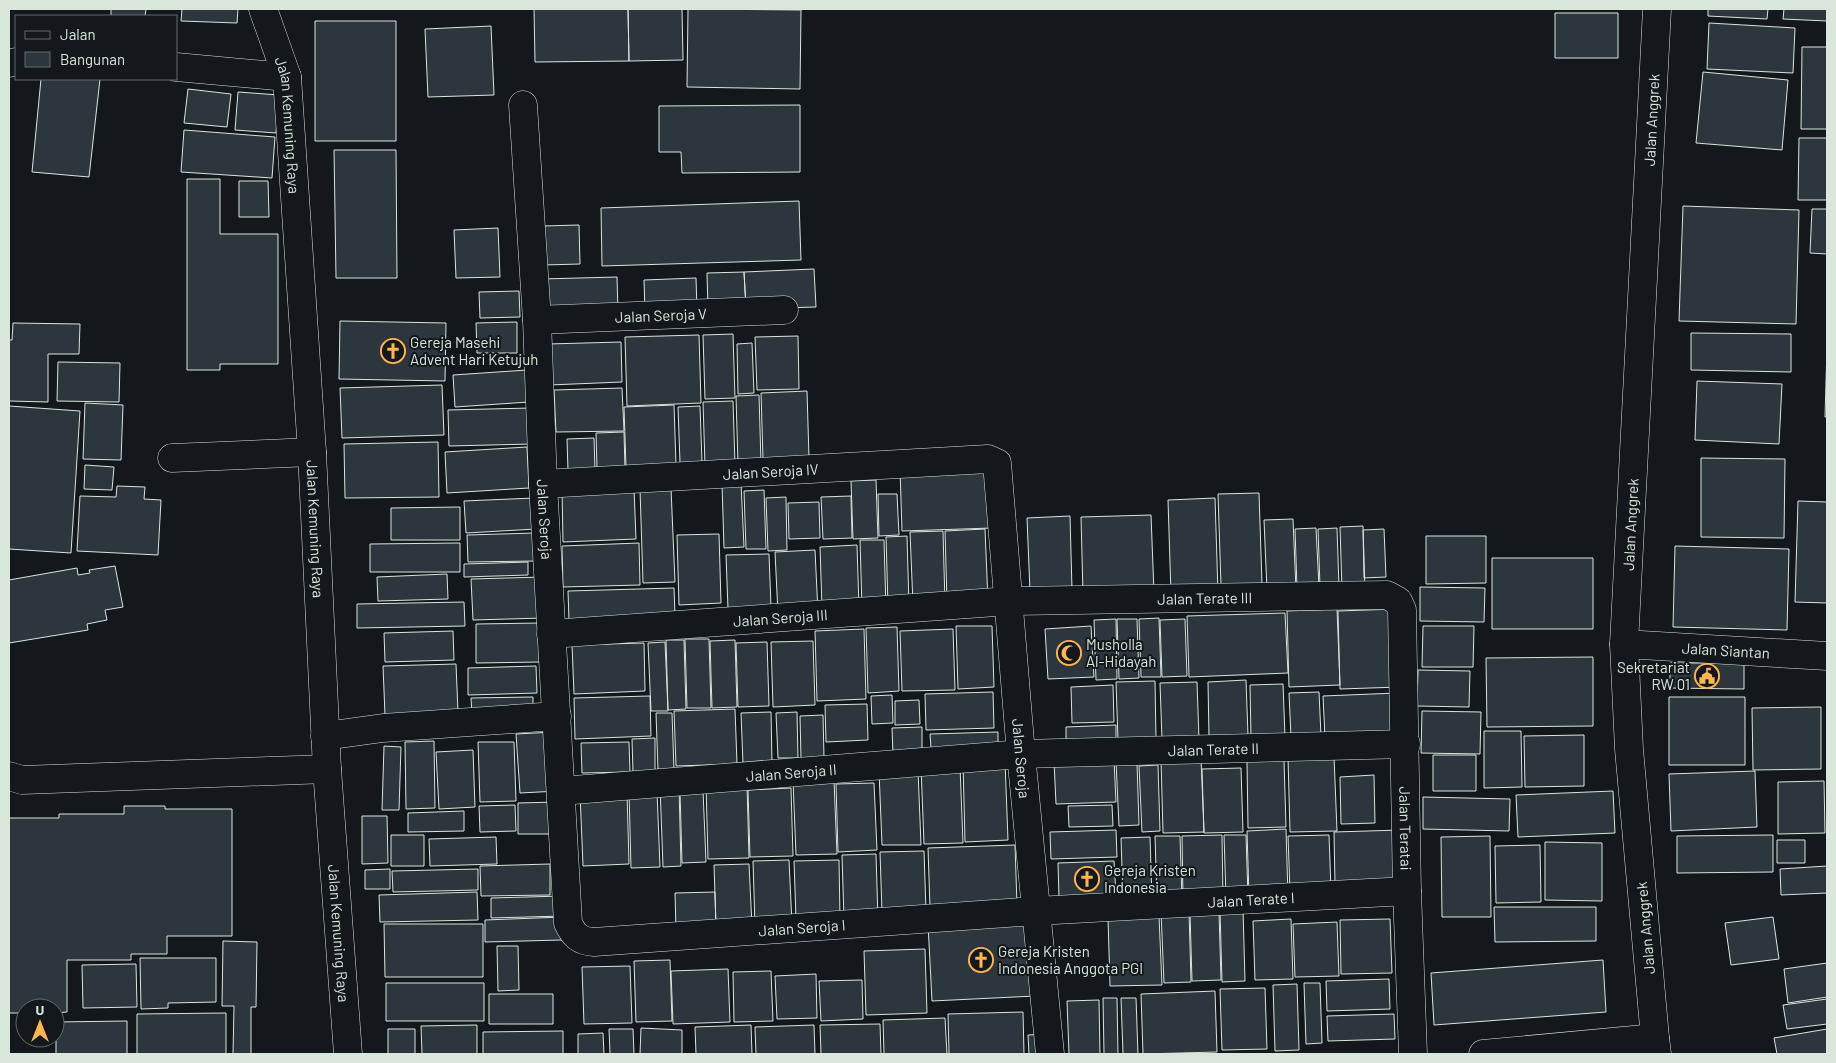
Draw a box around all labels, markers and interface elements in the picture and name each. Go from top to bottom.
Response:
legend [15,15,178,80]
text: Jalan [60,25,96,43]
text: Bangunan [60,50,125,68]
street label: Jalan Kemuning Raya [271,54,304,194]
street label: Jalan Anggrek [1640,73,1663,167]
street label: Jalan Seroja V [615,304,707,326]
place label: Gereja Masehi Advent Hari Ketujuh [410,333,538,368]
church icon: Gereja Masehi Advent Hari Ketujuh [380,338,406,364]
street label: Jalan Kemuning Raya [303,460,328,598]
street label: Jalan Seroja IV [722,460,819,483]
street label: Jalan Anggrek [1619,477,1642,571]
street label: Jalan Seroja [534,479,556,560]
street label: Jalan Terate III [1157,588,1252,608]
street label: Jalan Seroja III [732,605,828,630]
place label: Musholla Al-Hidayah [1086,635,1156,670]
street label: Jalan Siantan [1681,638,1770,662]
mosque icon: Musholla Al-Hidayah [1056,640,1082,666]
place label: Sekretariat RW 01 [1617,658,1690,693]
public building icon: Sekretariat RW 01 [1694,663,1720,689]
street label: Jalan Seroja [1009,718,1034,799]
street label: Jalan Terate II [1168,739,1259,759]
street label: Jalan Seroja II [745,760,837,785]
street label: Jalan Teratai [1396,786,1416,871]
place label: Gereja Kristen Indonesia [1104,861,1196,896]
street label: Jalan Kemuning Raya [325,864,353,1003]
church icon: Gereja Kristen Indonesia [1074,866,1100,892]
street label: Jalan Anggrek [1632,881,1658,975]
street label: Jalan Terate I [1207,888,1295,911]
street label: Jalan Seroja I [758,915,846,939]
place label: Gereja Kristen Indonesia Anggota PGI [998,942,1143,977]
church icon: Gereja Kristen Indonesia Anggota PGI [968,947,994,973]
north arrow [15,998,65,1048]
text: U [36,1001,45,1018]

